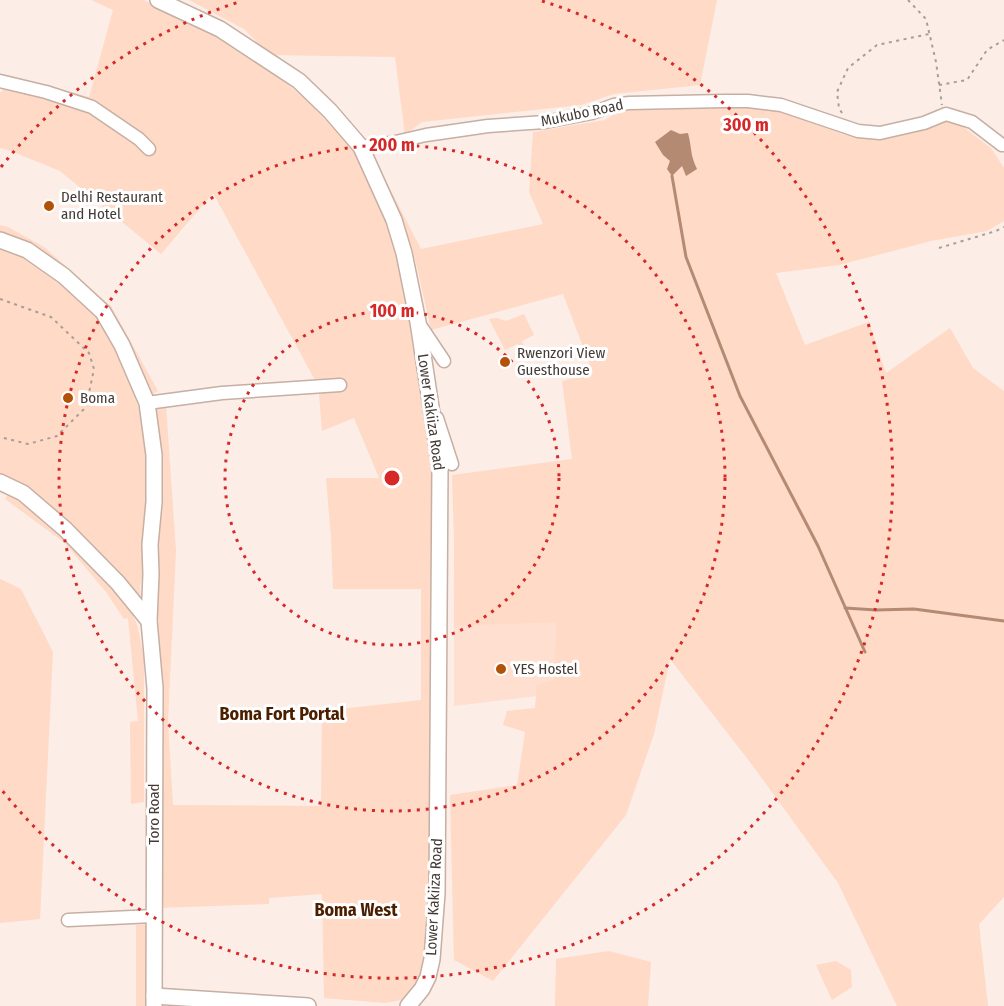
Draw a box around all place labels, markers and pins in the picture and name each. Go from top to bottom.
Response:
place label: Delhi Restaurant and Hotel [61,188,163,223]
marker: Delhi Restaurant and Hotel [42,199,56,213]
place label: Rwenzori View Guesthouse [517,344,605,379]
marker: Rwenzori View Guesthouse [498,355,512,369]
place label: Boma [80,389,115,407]
marker: Boma [61,391,75,405]
centre of rings [382,468,402,488]
place label: YES Hostel [513,660,578,678]
marker: YES Hostel [494,662,508,676]

